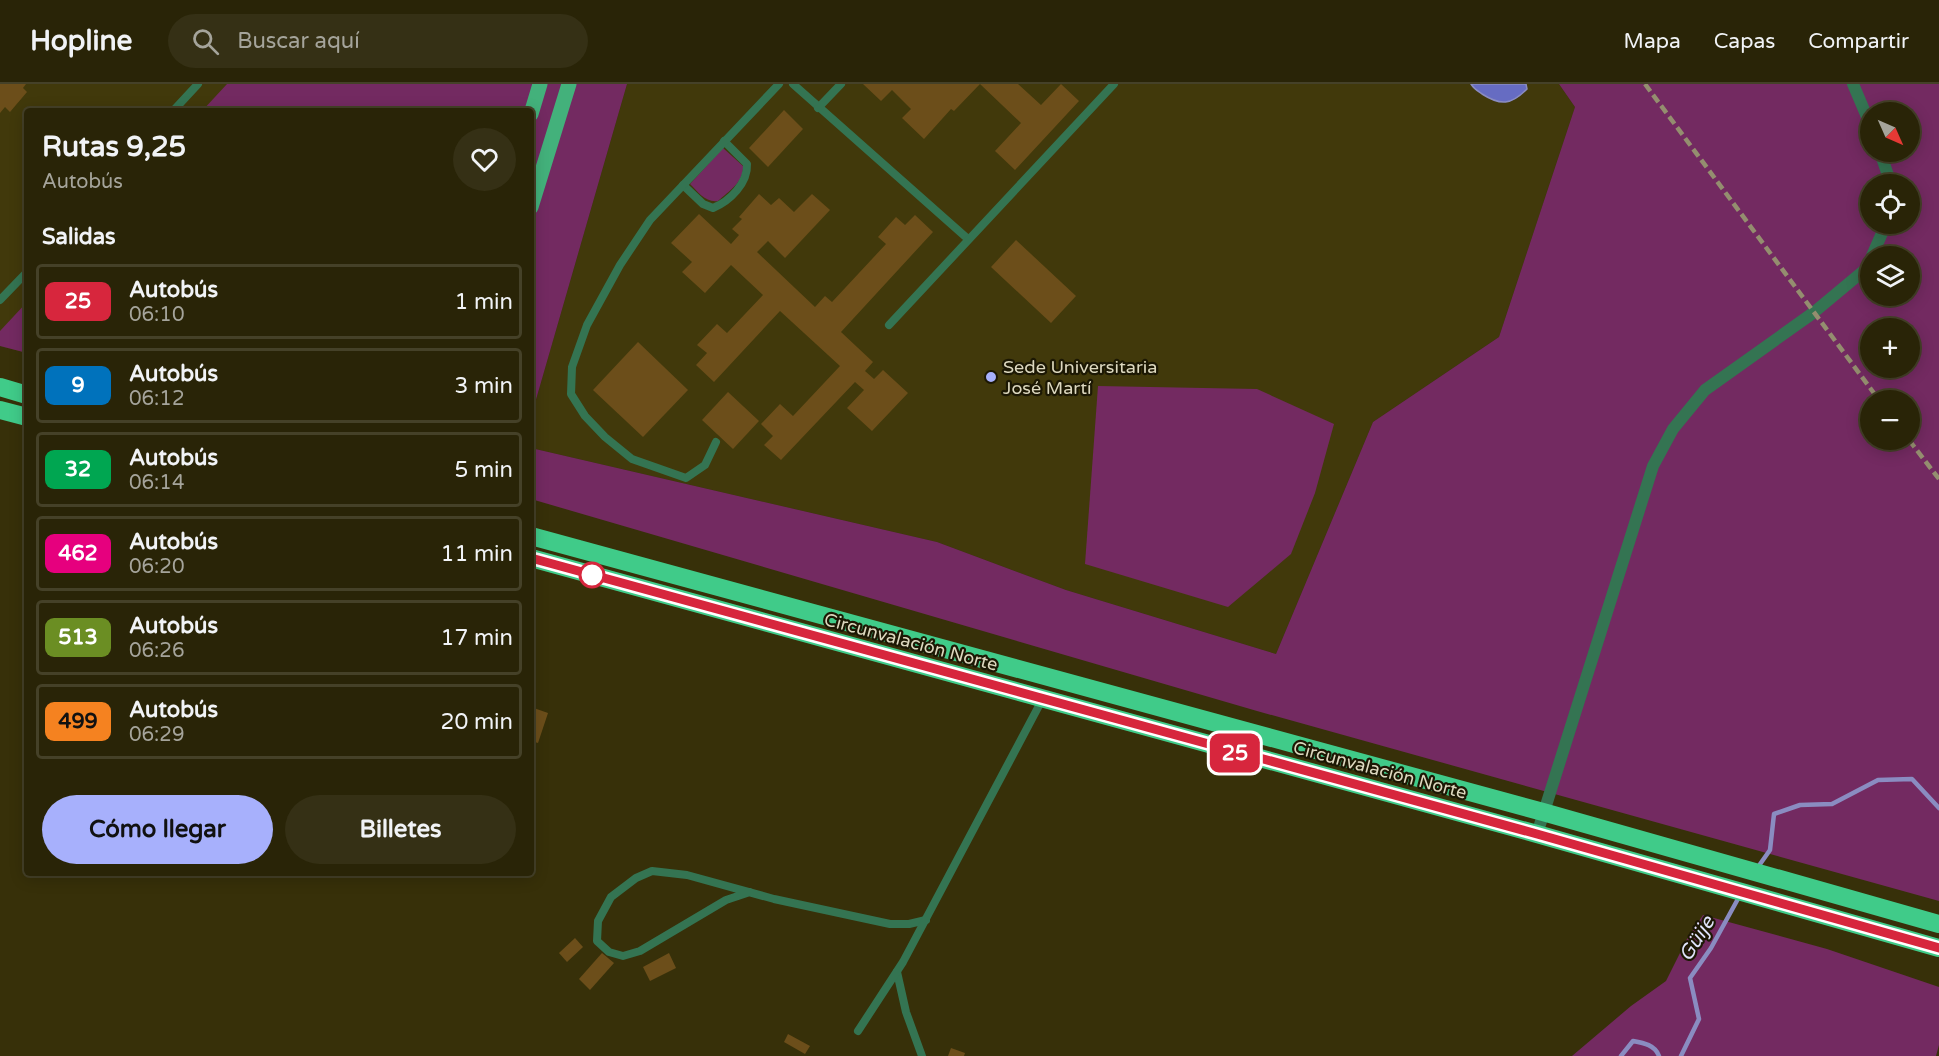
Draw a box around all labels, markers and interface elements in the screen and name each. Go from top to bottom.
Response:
search box [168,14,588,68]
text: Hopline [30,24,132,58]
icon: search [189,25,222,58]
text: Buscar aquí [237,28,360,54]
text: Mapa [1624,29,1681,54]
text: Capas [1714,29,1775,54]
text: Compartir [1808,29,1909,54]
north arrow [1860,102,1920,162]
map controls [1860,102,1920,450]
button: heart [453,128,516,191]
text: Rutas 9,25 [42,130,186,164]
text: Autobús [42,170,123,194]
button: locate [1860,174,1920,234]
text: Salidas [42,224,116,250]
button: layers [1860,246,1920,306]
text: Autobús [129,277,218,303]
text: 25 [65,289,91,314]
text: 1 min [454,289,513,315]
text: 06:10 [129,303,184,327]
button: + [1860,318,1920,378]
place label: Sede Universitaria José Martí [1003,356,1157,399]
text: Autobús [129,361,218,387]
marker: Sede Universitaria José Martí [984,370,998,384]
text: 9 [71,373,85,398]
text: 3 min [454,373,513,399]
text: 06:12 [129,387,184,411]
button: − [1860,390,1920,450]
text: Autobús [129,445,218,471]
text: 32 [65,457,91,482]
text: 5 min [454,457,513,483]
text: 06:14 [129,471,184,495]
text: Autobús [129,529,218,555]
text: 462 [58,541,98,566]
text: 11 min [441,541,513,567]
text: 06:20 [129,555,184,579]
unlabelled marker [579,562,605,588]
street label: Circunvalación Norte [822,608,1000,676]
text: Autobús [129,613,218,639]
text: 513 [58,625,98,650]
text: 17 min [441,625,513,651]
text: 06:26 [129,639,184,663]
text: Autobús [129,697,218,723]
text: 499 [58,709,98,734]
text: 20 min [441,709,513,735]
text: 06:29 [129,723,184,747]
line badge: 25 [1208,734,1262,772]
street label: Circunvalación Norte [1291,736,1469,804]
text: 25 [1222,741,1248,766]
button: Cómo llegar [42,795,273,864]
button: Billetes [285,795,516,864]
water label: Güije [1674,911,1721,966]

